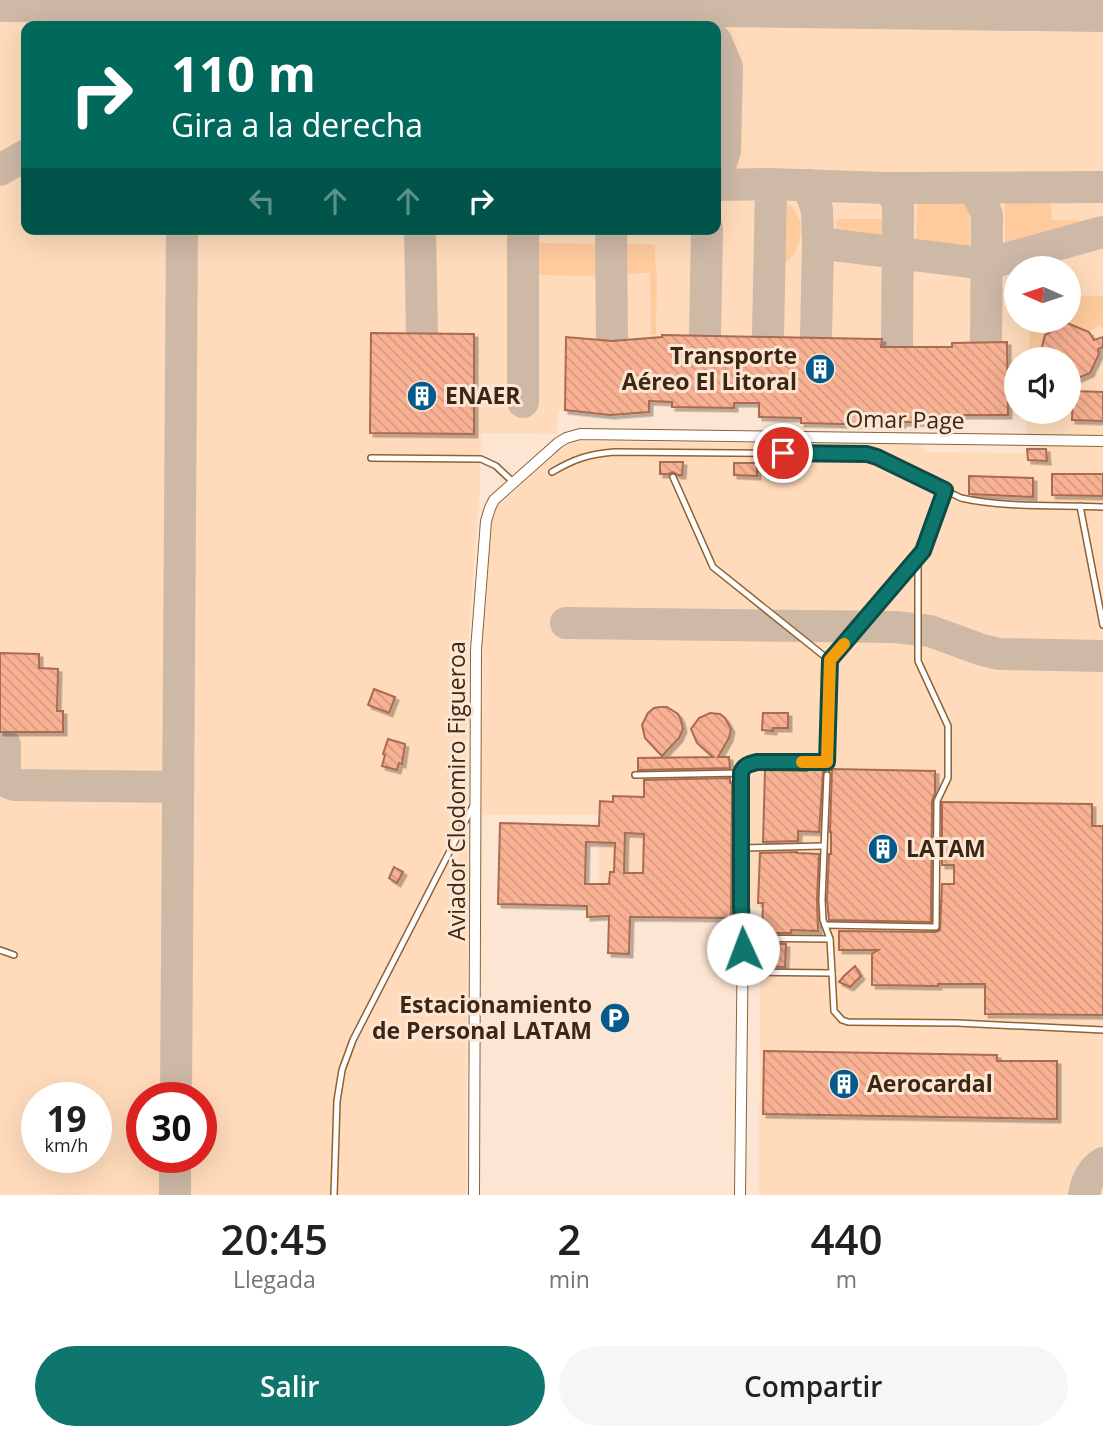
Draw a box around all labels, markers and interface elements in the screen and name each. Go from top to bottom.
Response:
text: 110 m [171,40,316,106]
icon: right [56,49,147,140]
text: Gira a la derecha [171,103,423,146]
icon: left [243,182,281,220]
icon: ahead [316,182,354,220]
icon: ahead [389,182,427,220]
icon: right [462,182,500,220]
north arrow [1004,256,1082,332]
map controls [1004,256,1081,424]
place label: Transporte Aéreo El Litoral [622,339,797,397]
button: sound [1004,347,1081,424]
building icon: Transporte Aéreo El Litoral [803,352,837,386]
building icon: ENAER [405,379,439,413]
place label: ENAER [445,379,521,411]
street label: Omar Page [845,402,965,436]
pin [753,423,813,483]
icon: arrive [764,434,802,472]
street label: Aviador Clodomiro Figueroa [440,641,472,941]
building icon: LATAM [866,832,900,866]
place label: LATAM [906,832,986,864]
position arrow [706,912,780,986]
place label: Estacionamiento de Personal LATAM [372,988,592,1046]
parking icon: Estacionamiento de Personal LATAM [598,1001,632,1035]
building icon: Aerocardal [827,1067,861,1101]
place label: Aerocardal [867,1067,993,1099]
speed limit sign: 30 [126,1082,217,1173]
text: 19 [46,1095,87,1142]
text: km/h [45,1133,88,1157]
text: 20:45 [221,1210,328,1267]
text: 2 [557,1210,581,1267]
text: 440 [810,1210,882,1267]
text: Llegada [233,1263,316,1295]
text: min [549,1263,590,1295]
text: m [836,1263,857,1295]
button: Salir [35,1346,545,1426]
button: Compartir [559,1346,1068,1426]

